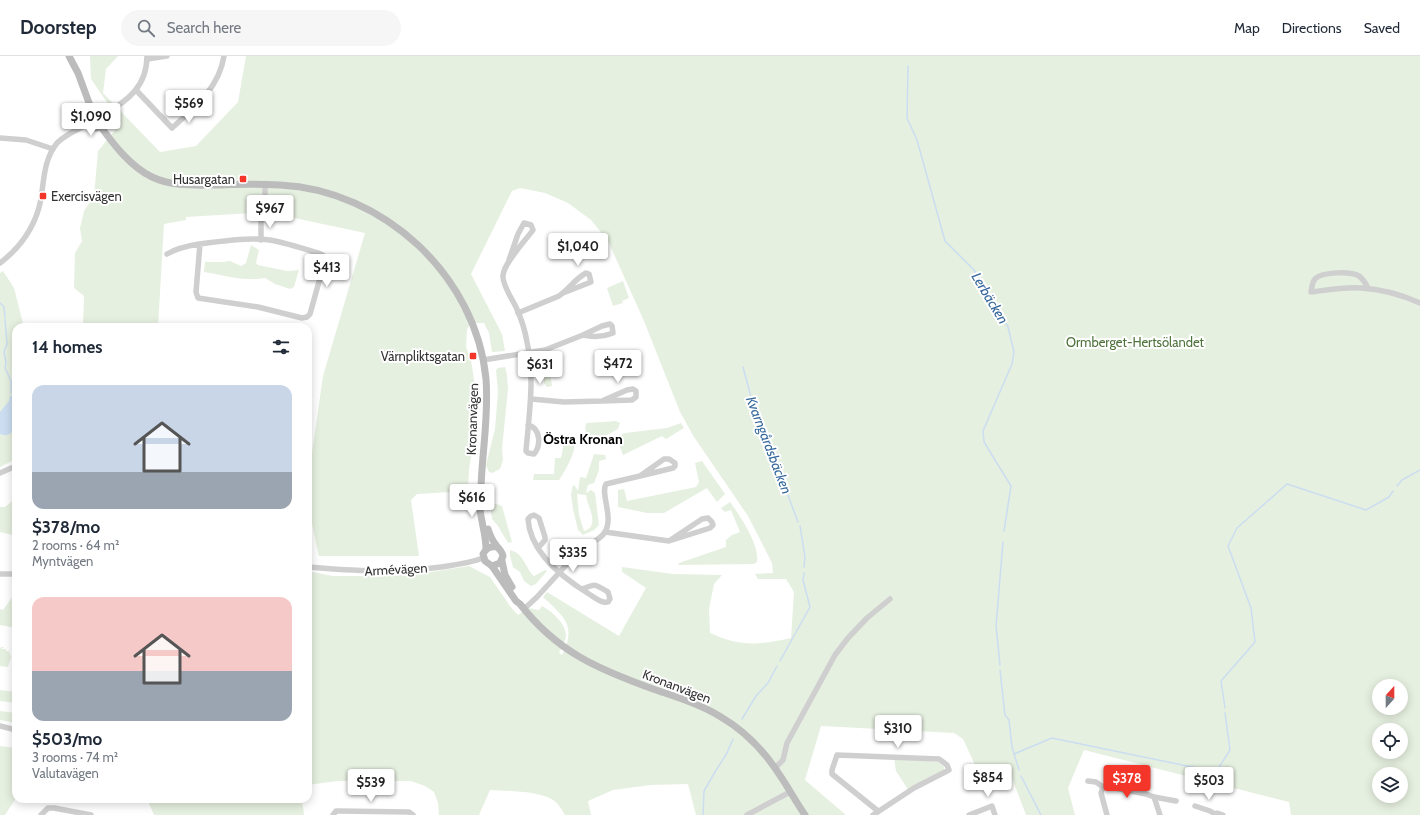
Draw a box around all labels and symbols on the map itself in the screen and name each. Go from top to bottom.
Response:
pin: $569 [165,90,213,124]
pin: $1,090 [58,103,124,137]
place label: Husargatan [173,171,235,187]
marker: Husargatan [238,174,248,184]
place label: Exercisvägen [51,188,122,204]
marker: Exercisvägen [38,191,48,201]
pin: $967 [246,195,294,229]
pin: $1,040 [545,233,611,267]
pin: $413 [303,254,351,288]
water label: Lerbäcken [968,269,1012,327]
park label: Ormberget-Hertsölandet [1066,334,1205,350]
place label: Värnpliktsgatan [381,348,465,364]
pin: $472 [594,350,642,384]
marker: Värnpliktsgatan [468,351,478,361]
pin: $631 [516,351,564,385]
street label: Kronanvägen [463,383,481,455]
water label: Kvarngårdsbäcken [742,394,796,496]
district label: Östra Kronan [543,430,623,448]
pin: $616 [448,484,496,518]
pin: $335 [549,539,597,573]
street label: Armévägen [364,559,428,579]
street label: Kronanvägen [641,666,713,706]
north arrow [1372,679,1408,715]
pin: $310 [874,715,922,749]
pin: $854 [964,764,1012,798]
pin: $378 [1103,765,1151,799]
pin: $503 [1185,767,1233,801]
pin: $539 [347,769,395,803]

